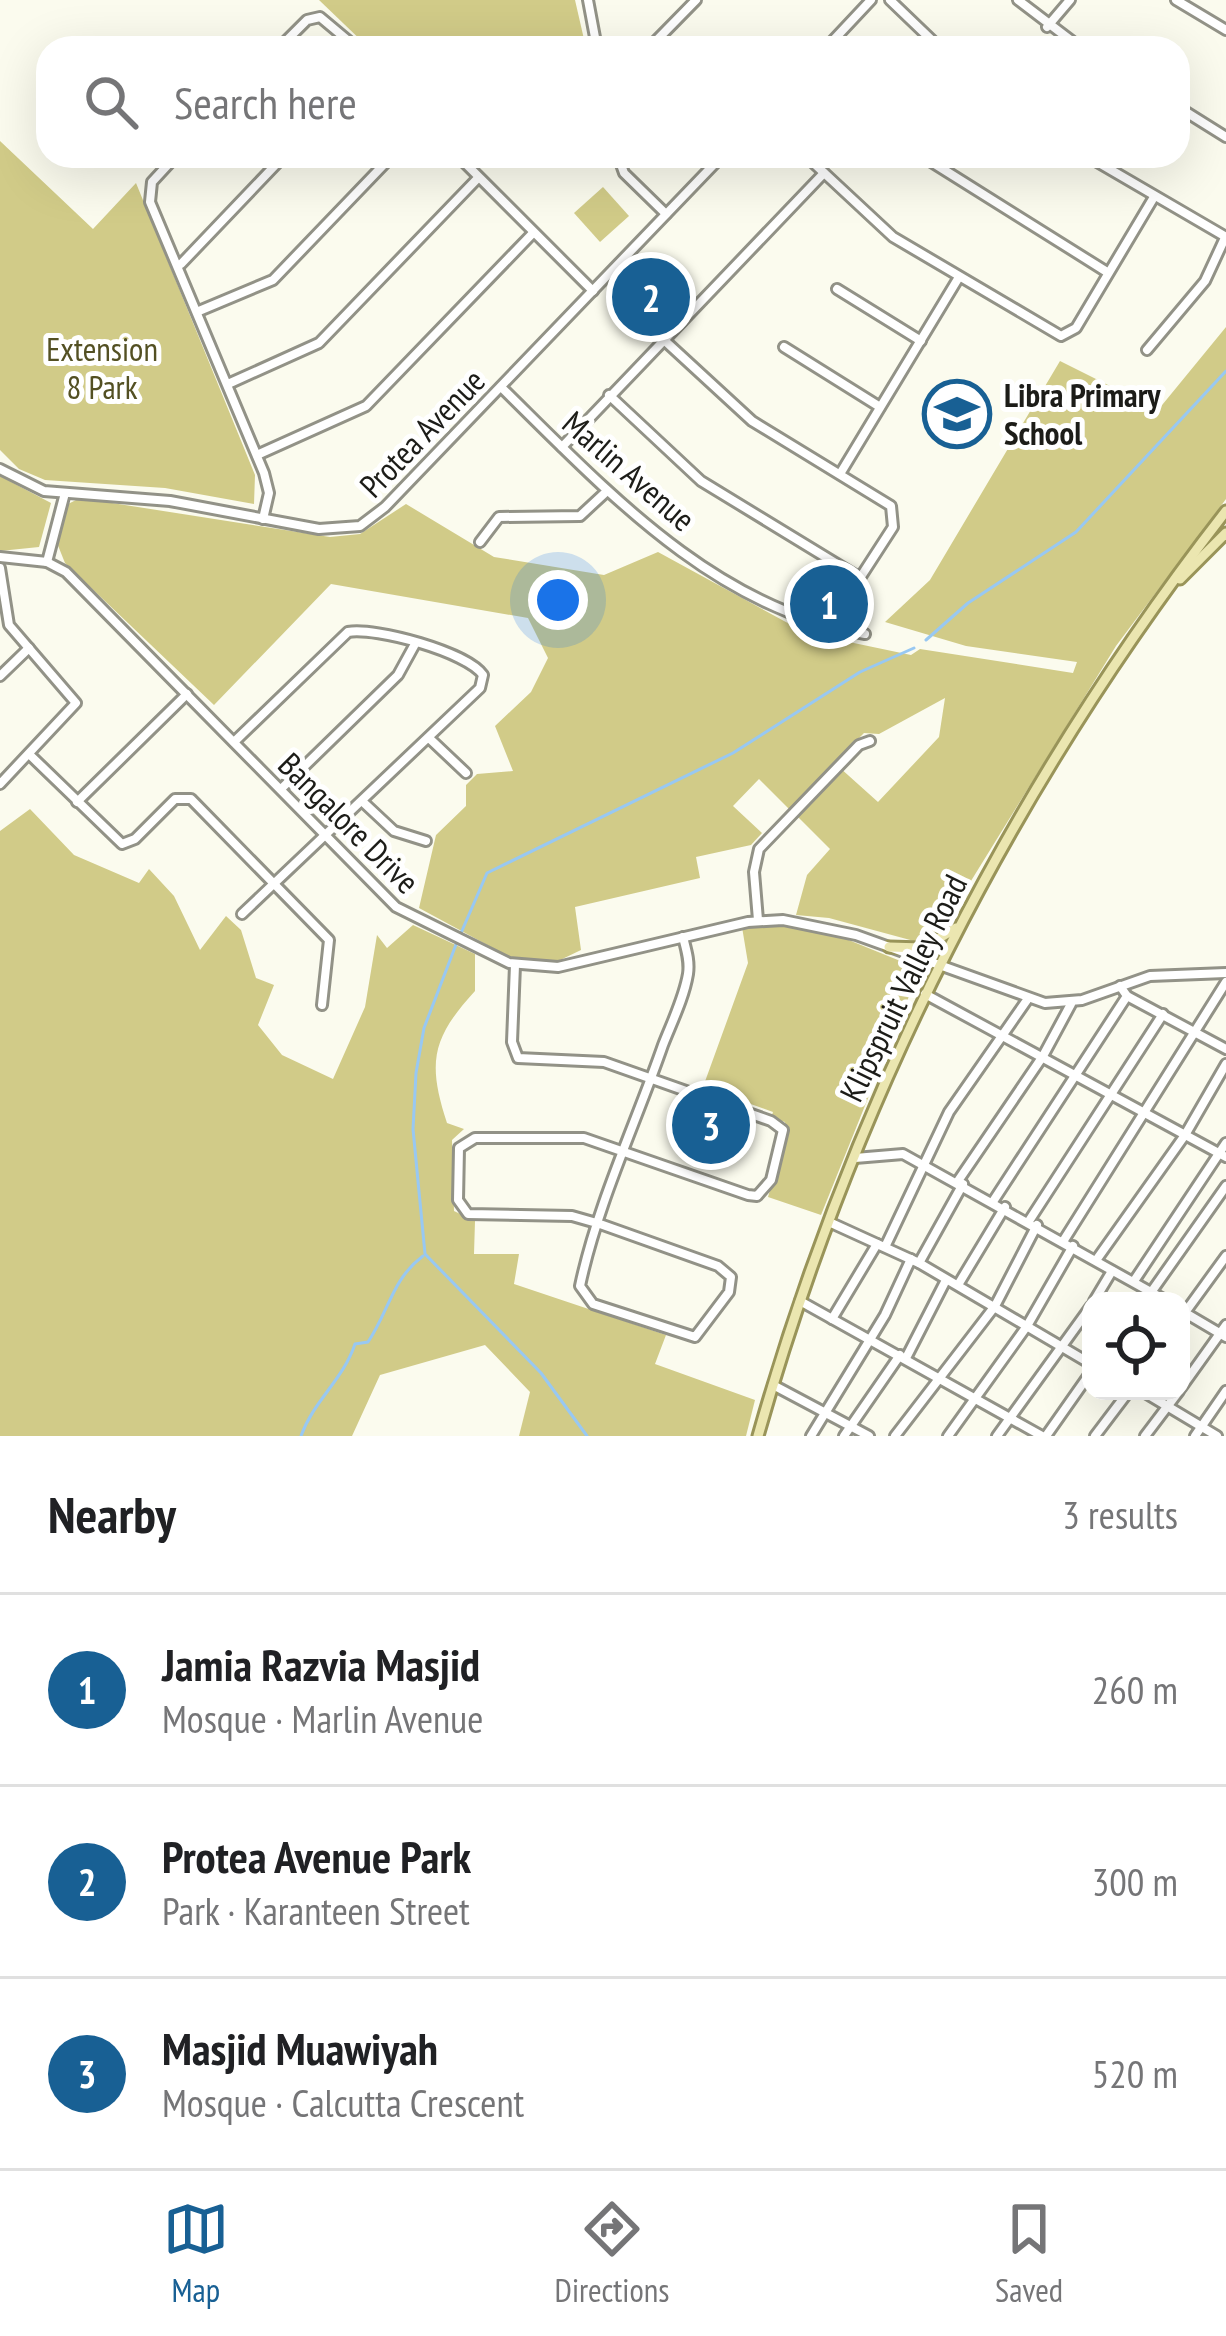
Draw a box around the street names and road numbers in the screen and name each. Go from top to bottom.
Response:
street label: Protea Avenue [350,359,494,506]
street label: Marlin Avenue [554,401,705,540]
street label: Bangalore Drive [270,743,429,902]
street label: Klipspruit Valley Road [829,867,976,1108]

